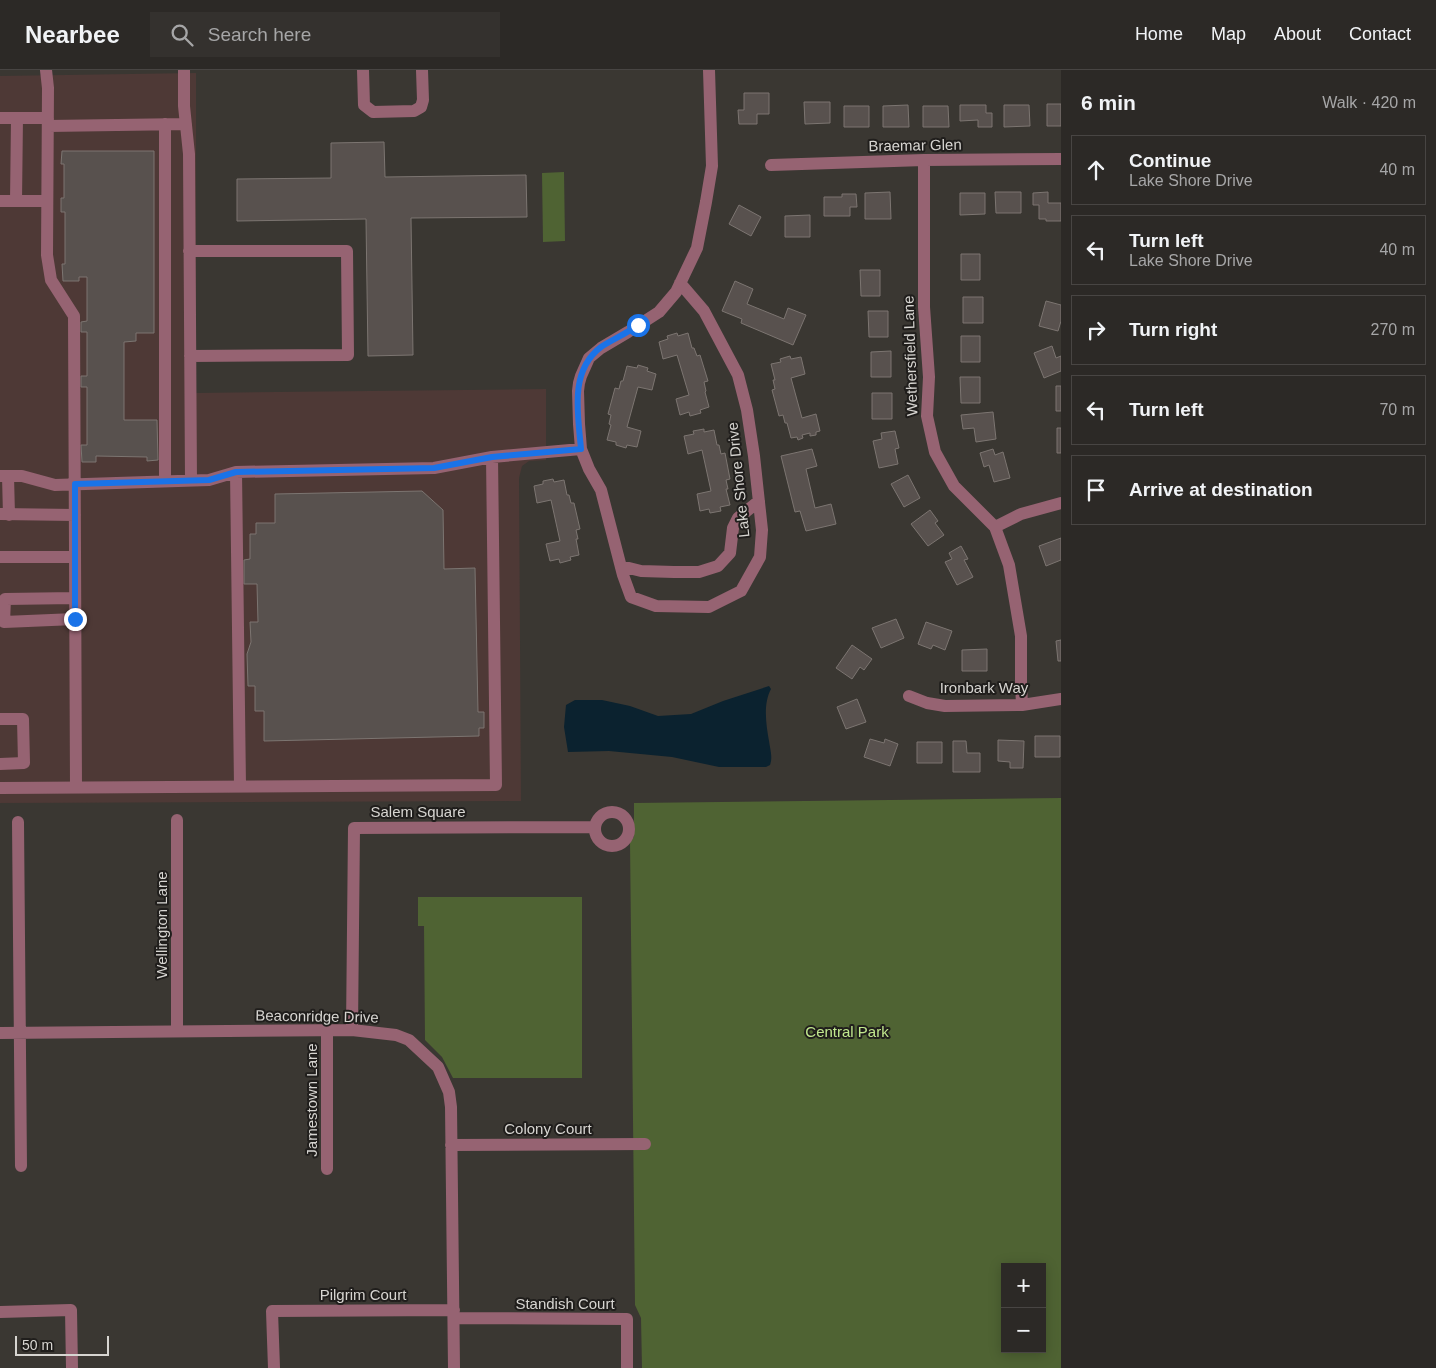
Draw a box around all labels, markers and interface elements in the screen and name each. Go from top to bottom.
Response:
search box [150,12,500,57]
text: Nearbee [25,21,120,48]
icon: search [168,21,196,49]
text: Search here [208,24,311,45]
text: Home [1135,24,1183,44]
text: Map [1211,24,1246,44]
text: About [1274,24,1321,44]
text: Contact [1349,24,1411,44]
text: 6 min [1081,91,1136,114]
text: Walk · 420 m [1322,94,1416,111]
street label: Braemar Glen [868,136,962,154]
text: Continue [1129,150,1211,171]
icon: ahead [1082,156,1110,184]
text: 40 m [1379,161,1415,178]
text: Lake Shore Drive [1129,172,1253,189]
text: Turn left [1129,230,1204,251]
icon: left [1082,236,1110,264]
text: 40 m [1379,241,1415,258]
text: Lake Shore Drive [1129,252,1253,269]
street label: Wethersfield Lane [899,295,921,417]
route start [627,314,650,337]
icon: right [1082,316,1110,344]
text: Turn right [1129,319,1217,340]
text: 270 m [1371,321,1415,338]
icon: left [1082,396,1110,424]
text: Turn left [1129,399,1204,420]
text: 70 m [1379,401,1415,418]
street label: Lake Shore Drive [723,421,753,539]
icon: arrive [1082,476,1110,504]
text: Arrive at destination [1129,479,1313,500]
route end [64,608,87,631]
street label: Ironbark Way [940,679,1029,696]
street label: Salem Square [370,803,466,820]
street label: Wellington Lane [153,871,170,979]
street label: Beaconridge Drive [255,1006,379,1026]
park label: Central Park [805,1023,889,1040]
street label: Jamestown Lane [303,1043,320,1157]
street label: Colony Court [504,1120,593,1137]
map controls [1001,1263,1046,1353]
button: + [1001,1263,1046,1308]
street label: Pilgrim Court [320,1286,407,1303]
street label: Standish Court [515,1295,615,1312]
button: − [1001,1308,1046,1353]
scale bar [15,1333,109,1356]
text: 50 m [22,1337,53,1353]

